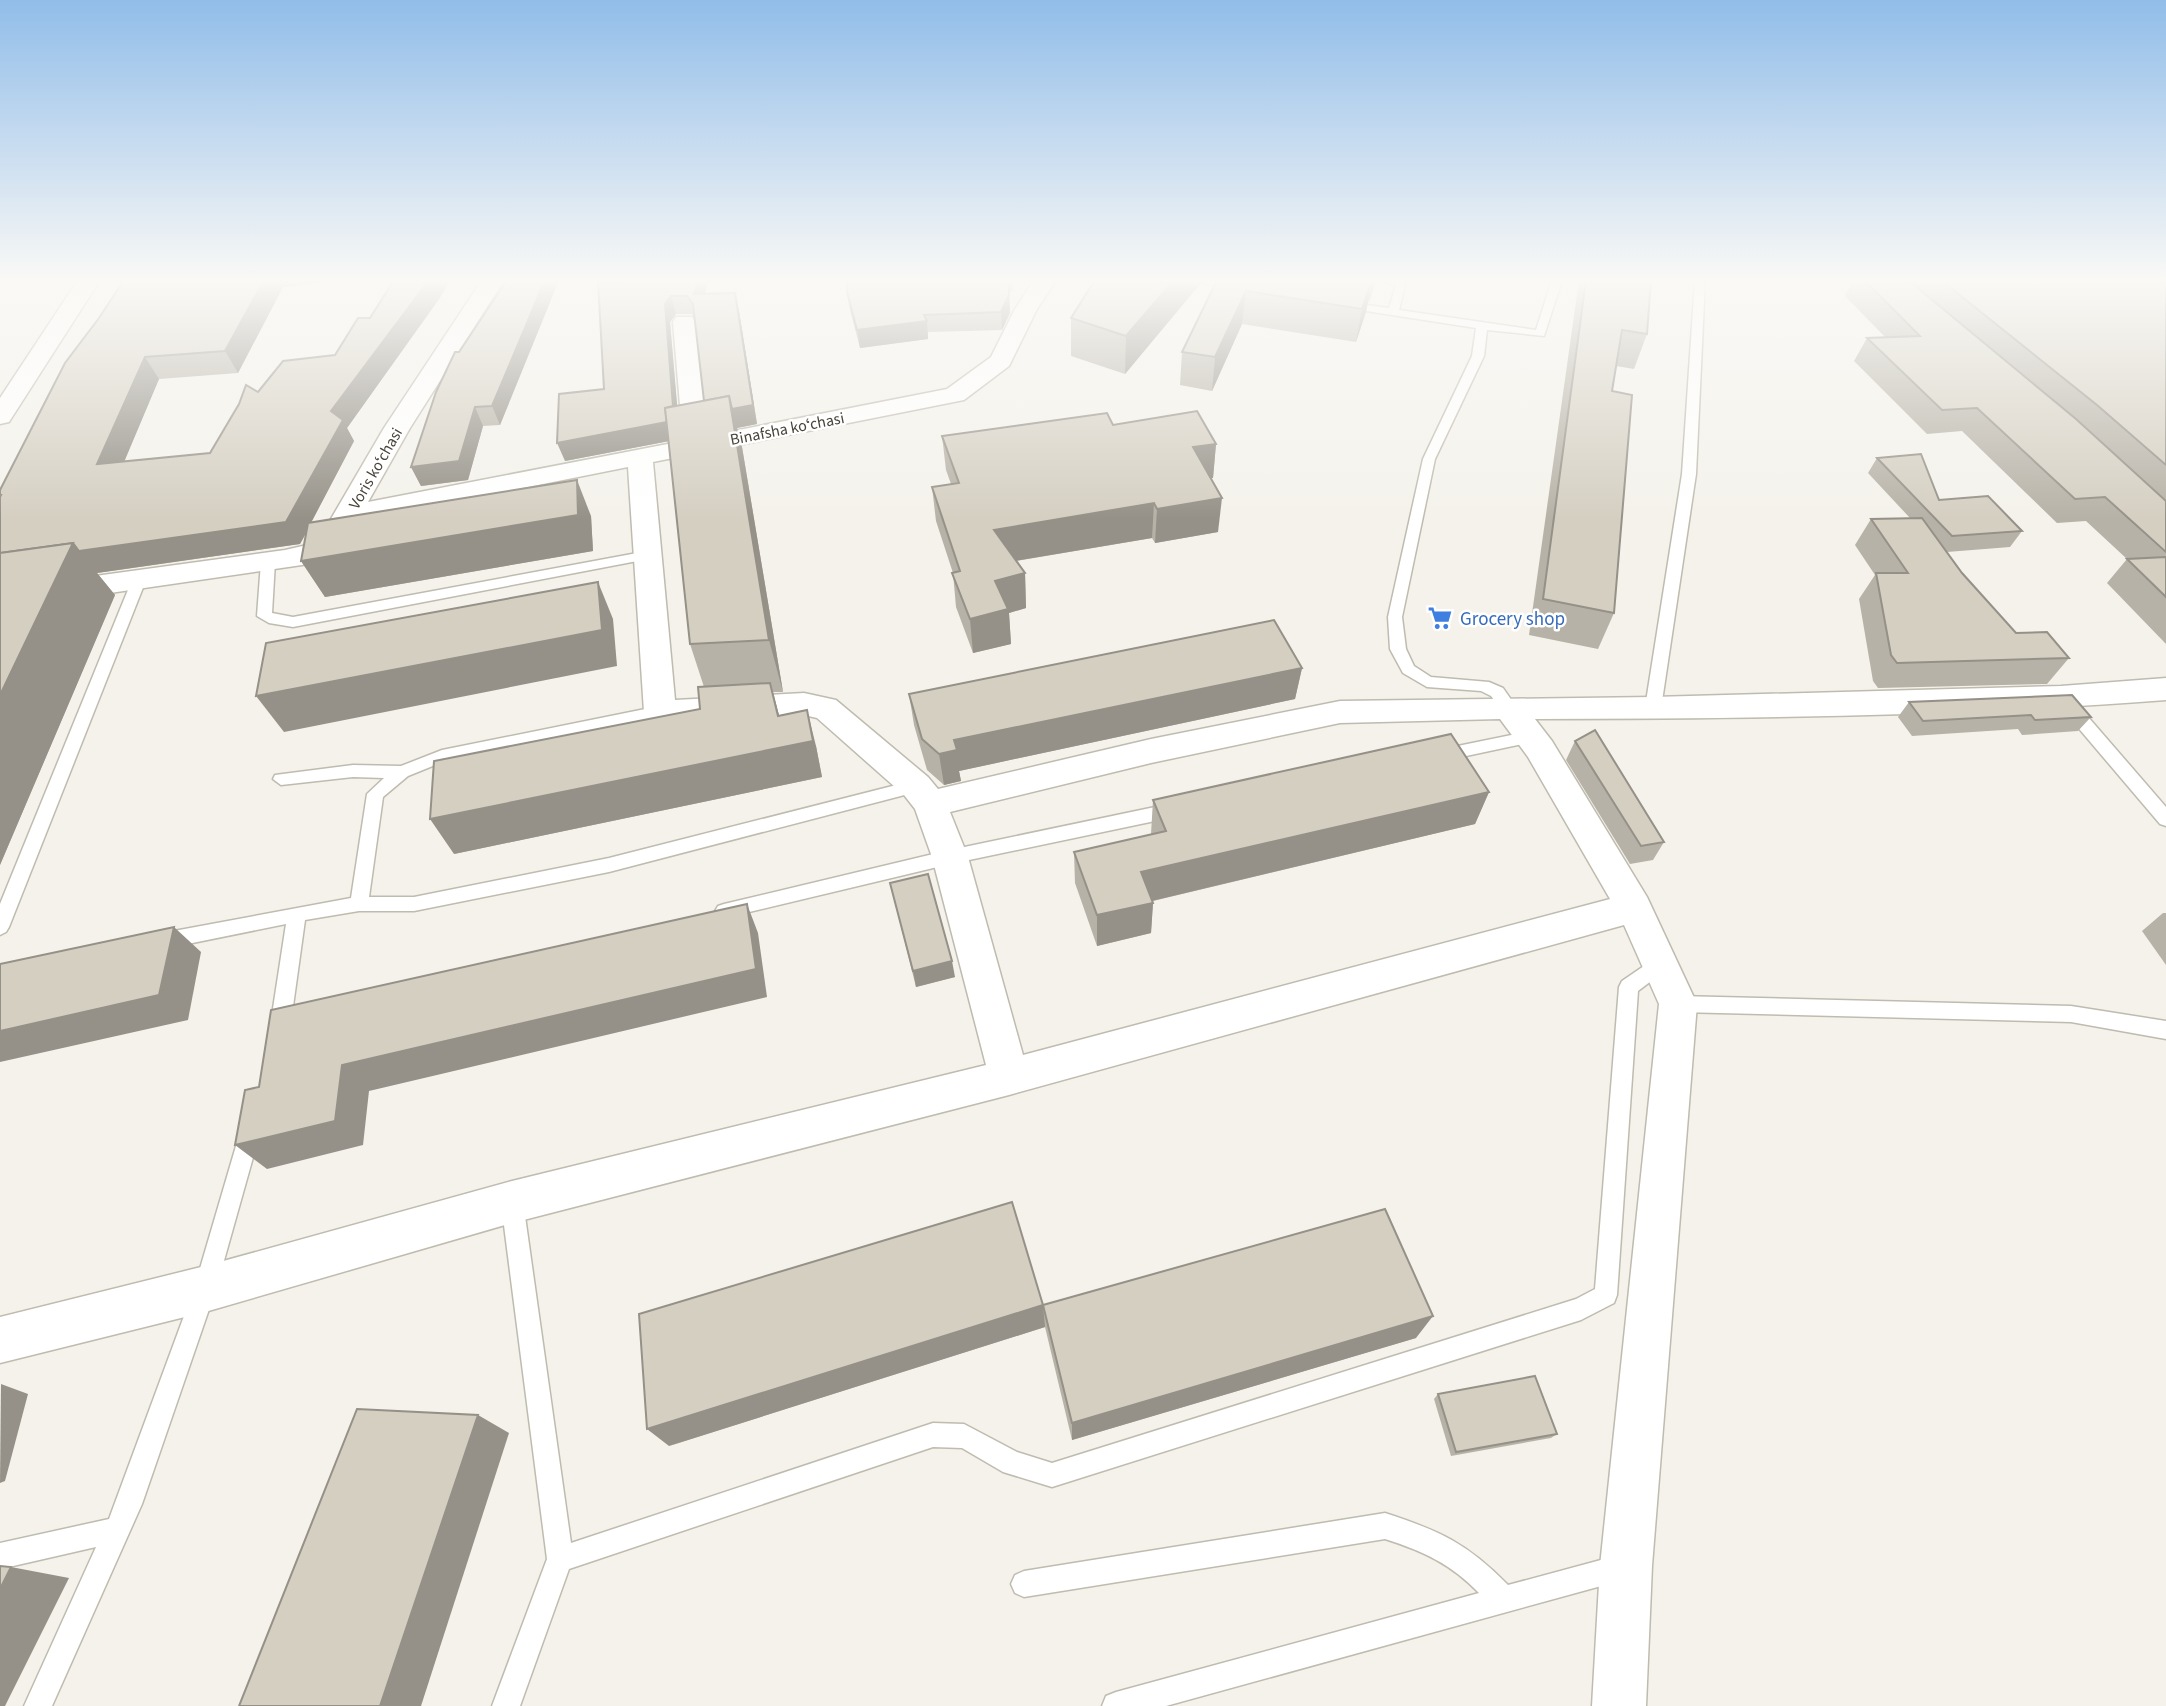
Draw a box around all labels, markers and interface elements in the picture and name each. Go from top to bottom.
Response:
street label: Binafsha koʻchasi [728,407,846,451]
street label: Voris koʻchasi [344,424,408,513]
supermarket icon: Grocery shop [1426,604,1454,632]
place label: Grocery shop [1460,606,1565,633]

